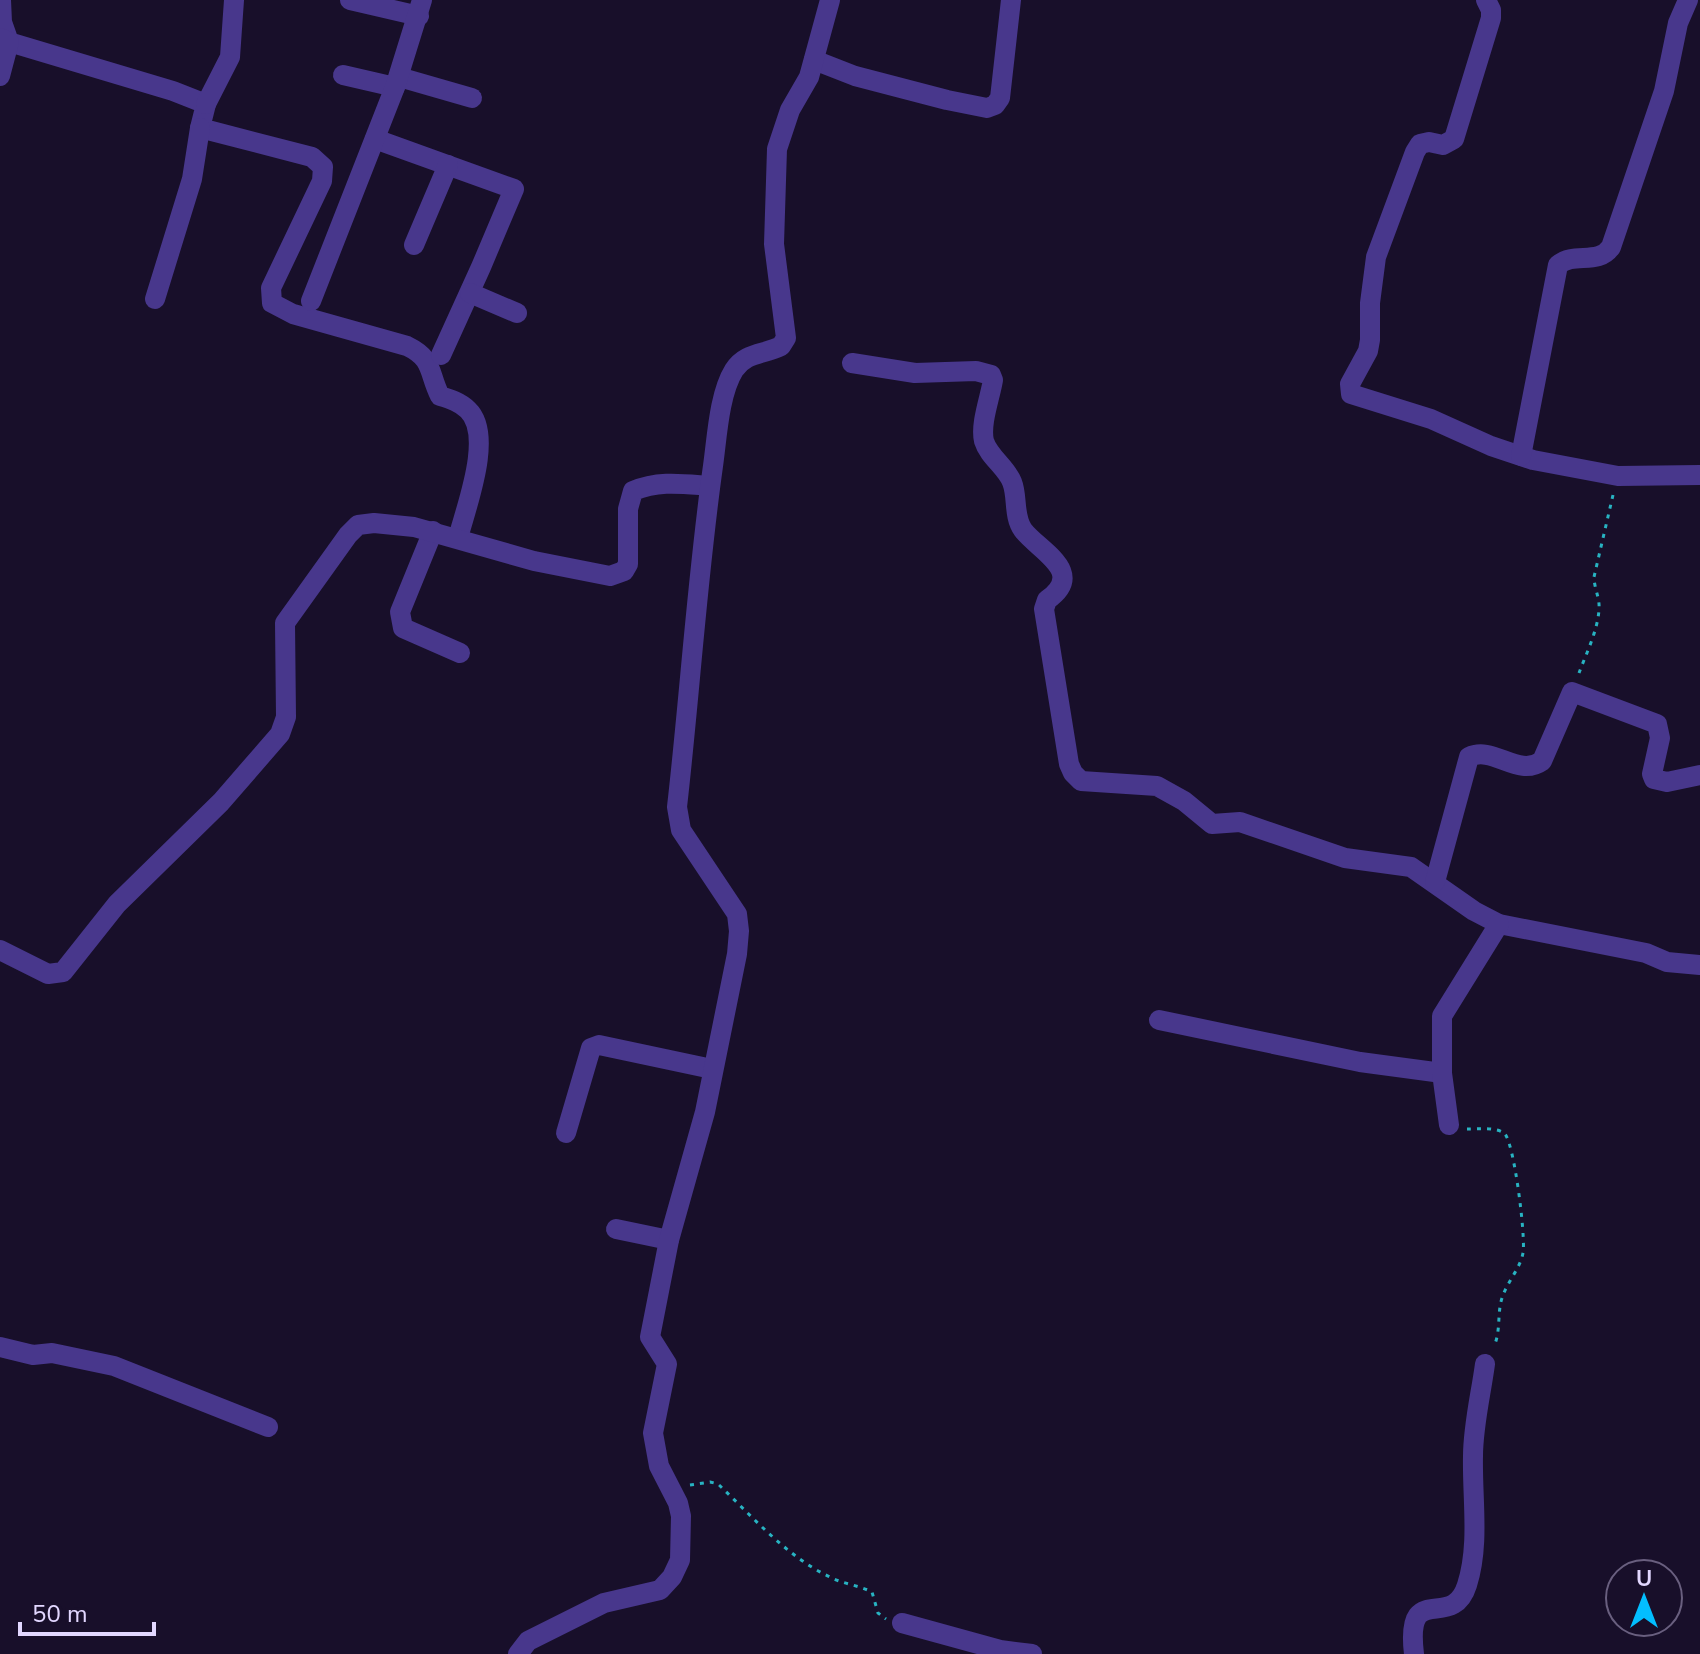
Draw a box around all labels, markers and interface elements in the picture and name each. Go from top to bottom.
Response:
north arrow [1604,1558,1684,1638]
text: U [1636,1564,1652,1594]
scale bar [20,1586,154,1636]
text: 50 m [32,1598,88,1630]

